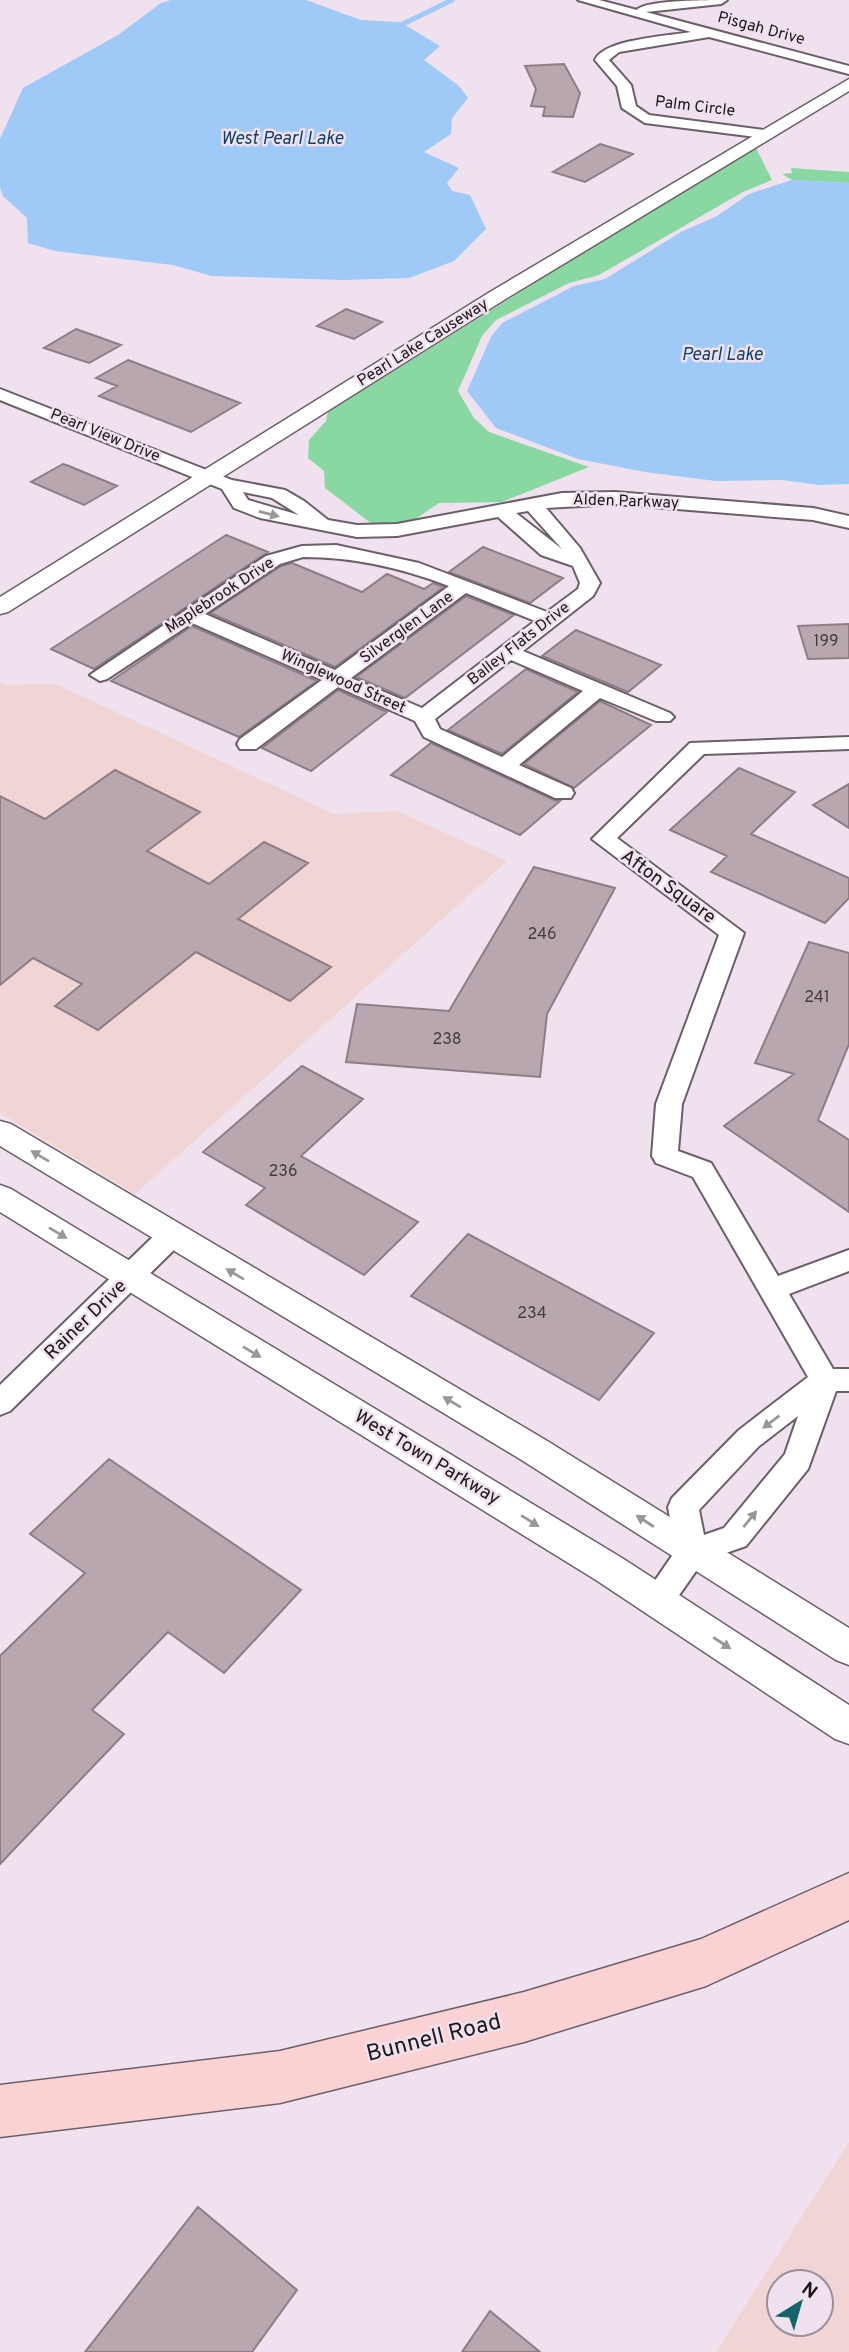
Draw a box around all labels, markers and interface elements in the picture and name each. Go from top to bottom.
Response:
street label: Pisgah Drive [715,8,807,50]
street label: Palm Circle [654,92,736,122]
water label: West Pearl Lake [221,128,344,151]
street label: Pearl Lake Causeway [354,295,492,391]
water label: Pearl Lake [681,344,763,367]
street label: Pearl View Drive [47,405,163,467]
street label: Alden Parkway [572,490,680,514]
one-way arrow [259,509,281,520]
street label: Maplebrook Drive [162,553,278,639]
street label: Silverglen Lane [356,587,458,669]
street label: Balley Flats Drive [464,598,574,690]
house number: 199 [813,632,839,652]
street label: Winglewood Street [277,645,409,719]
street label: Afton Square [616,844,720,930]
house number: 246 [527,925,557,945]
house number: 241 [804,988,830,1008]
house number: 238 [432,1030,462,1050]
one-way arrow [31,1150,50,1162]
house number: 236 [269,1162,297,1182]
one-way arrow [49,1227,68,1239]
one-way arrow [225,1267,244,1280]
street label: Rainer Drive [40,1275,132,1365]
house number: 234 [517,1304,547,1324]
one-way arrow [243,1346,262,1358]
one-way arrow [442,1395,461,1408]
street label: West Town Parkway [350,1405,504,1511]
one-way arrow [762,1414,780,1428]
one-way arrow [742,1511,757,1528]
one-way arrow [521,1514,540,1527]
one-way arrow [636,1515,655,1528]
one-way arrow [712,1637,732,1650]
street label: Bunnell Road [364,2008,504,2070]
north arrow [765,2268,835,2338]
text: N [796,2277,822,2305]

